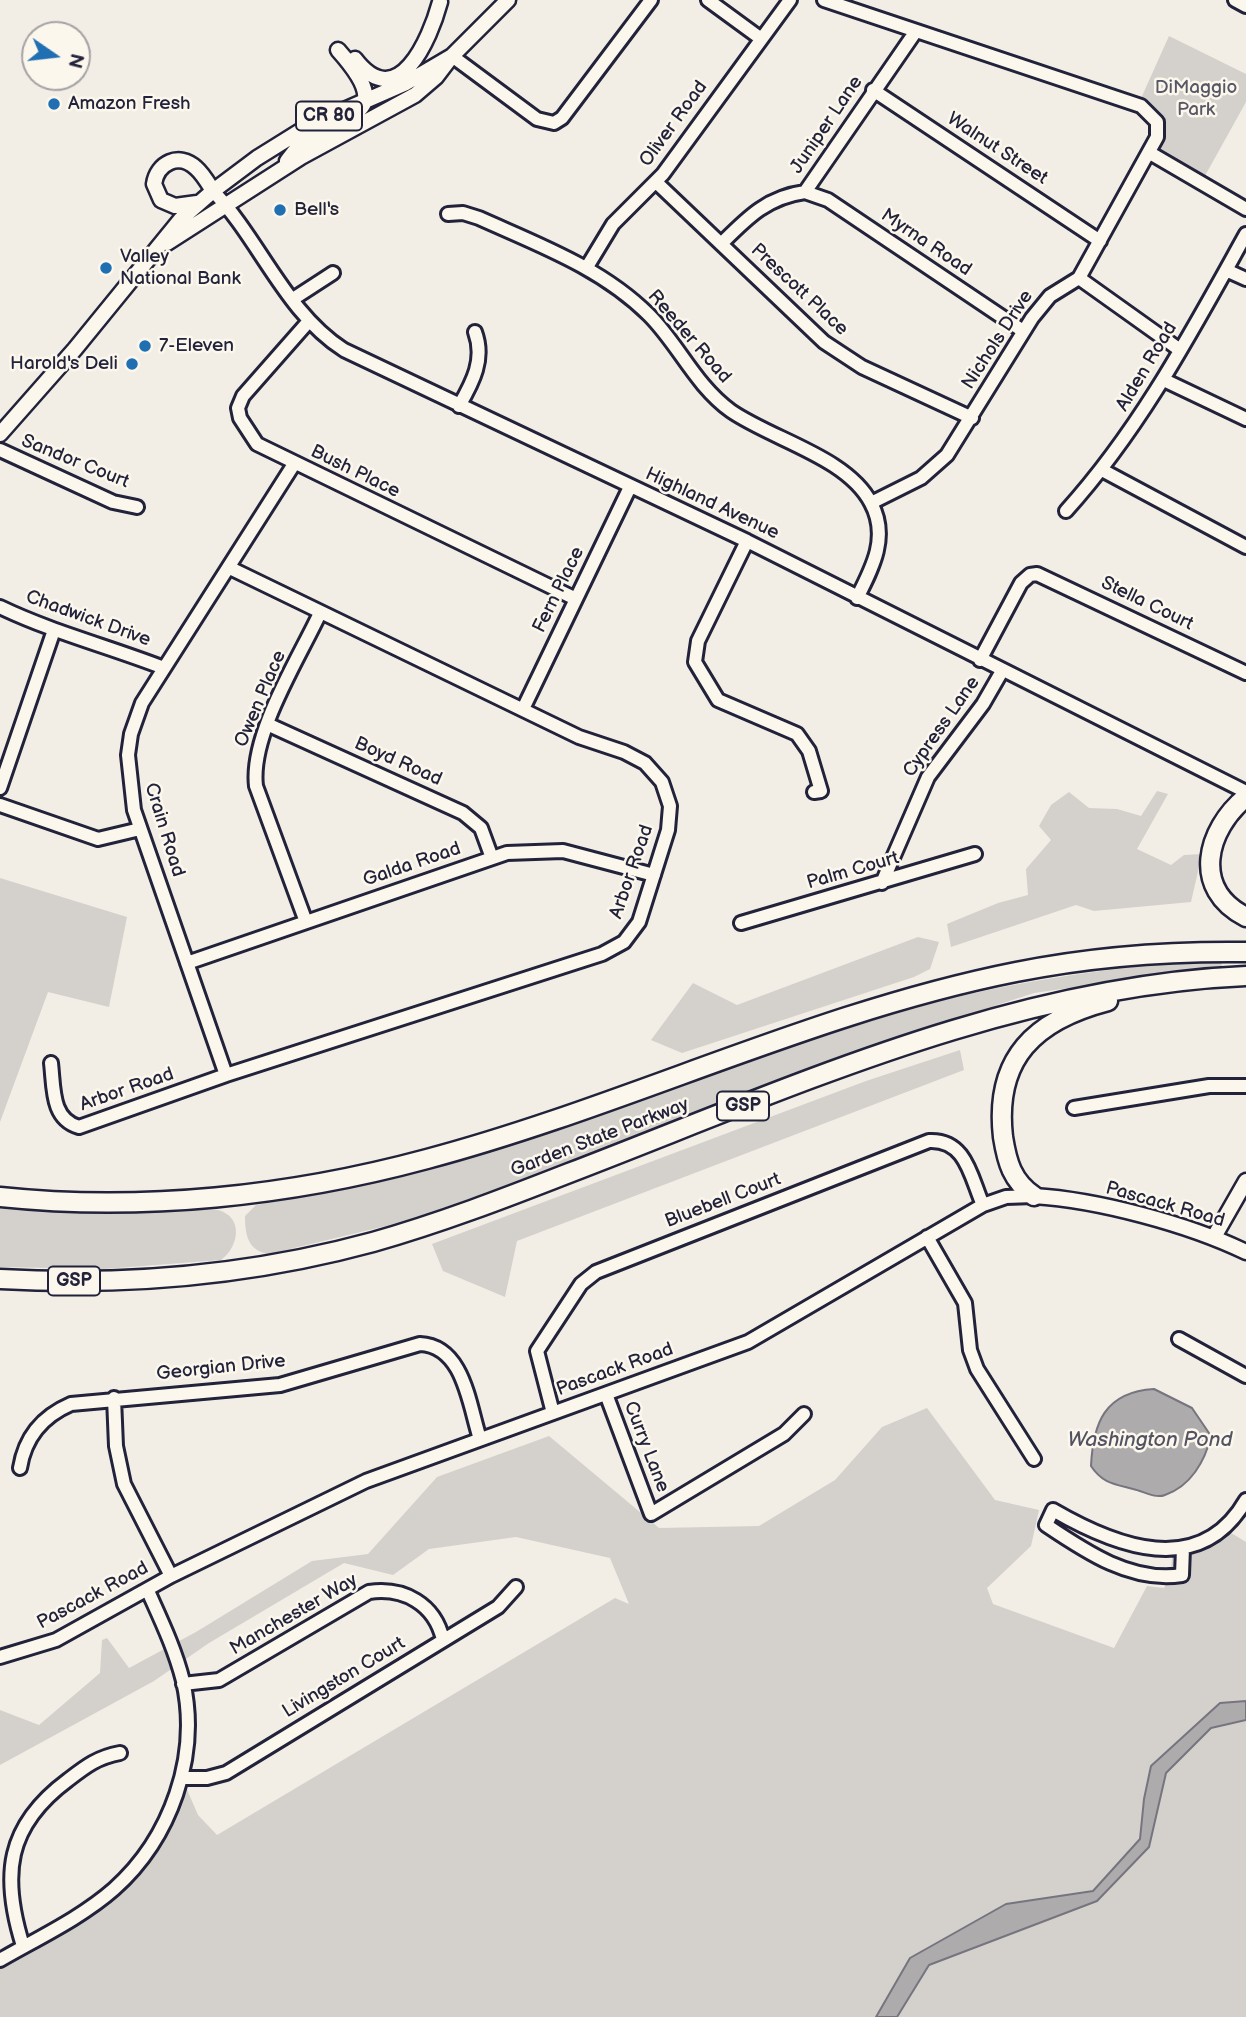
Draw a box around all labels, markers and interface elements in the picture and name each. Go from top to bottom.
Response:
north arrow [21,21,91,91]
text: N [62,51,88,70]
street label: Juniper Lane [786,72,868,178]
street label: Oliver Road [635,77,713,171]
park label: DiMaggio Park [1155,77,1237,121]
place label: Amazon Fresh [68,93,191,115]
marker: Amazon Fresh [46,96,62,112]
road number: CR 80 [296,102,362,131]
street label: Walnut Street [942,108,1052,190]
place label: Bell's [294,199,339,221]
marker: Bell's [272,202,288,218]
street label: Myrna Road [876,204,976,282]
street label: Prescott Place [746,239,852,341]
place label: Valley National Bank [120,246,241,290]
marker: Valley National Bank [98,260,114,276]
street label: Reeder Road [642,286,736,388]
street label: Nichols Drive [958,286,1038,394]
street label: Alden Road [1112,318,1182,416]
place label: 7-Eleven [159,335,234,357]
marker: 7-Eleven [137,338,153,354]
place label: Harold's Deli [10,353,118,375]
marker: Harold's Deli [124,356,140,372]
street label: Sandor Court [18,430,132,494]
street label: Bush Place [306,441,404,503]
street label: Highland Avenue [641,463,783,545]
street label: Fern Place [528,543,590,637]
street label: Stella Court [1097,572,1197,636]
street label: Chadwick Drive [22,586,154,652]
street label: Owen Place [231,647,291,751]
street label: Cypress Lane [899,672,985,782]
street label: Boyd Road [351,733,445,791]
street label: Crain Road [139,780,189,880]
street label: Arbor Road [605,822,659,922]
street label: Galda Road [360,838,464,892]
street label: Palm Court [804,847,902,895]
street label: Arbor Road [77,1063,177,1117]
road number: GSP [717,1092,769,1120]
street label: Garden State Parkway [508,1094,692,1182]
street label: Bluebell Court [662,1168,784,1234]
street label: Pascack Road [1103,1177,1227,1233]
road number: GSP [48,1266,100,1296]
street label: Pascack Road [553,1338,677,1402]
street label: Georgian Drive [155,1350,287,1386]
street label: Curry Lane [618,1398,674,1496]
water label: Washington Pond [1068,1428,1232,1454]
street label: Pascack Road [33,1557,153,1635]
street label: Manchester Way [226,1569,362,1661]
street label: Livingston Court [279,1632,409,1724]

